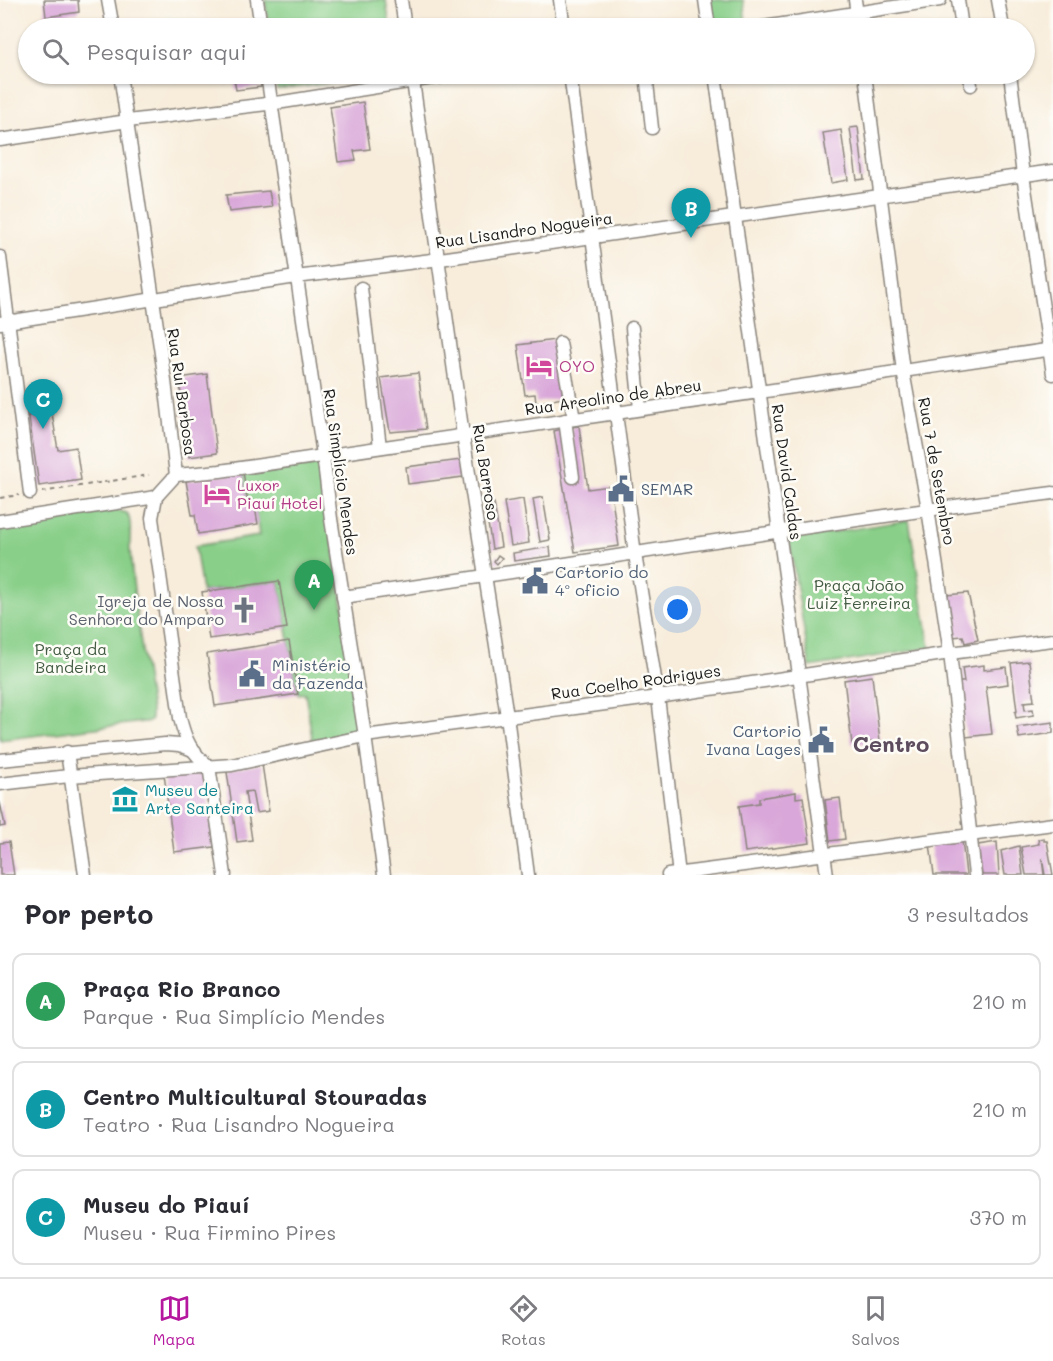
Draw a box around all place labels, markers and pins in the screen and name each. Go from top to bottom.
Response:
pin: B [672,188,710,238]
hotel icon: OYO [524,351,554,381]
place label: OYO [559,355,595,376]
pin: C [24,380,63,429]
place label: Luxor Piauí Hotel [237,474,322,513]
public building icon: SEMAR [606,474,636,504]
place label: SEMAR [641,478,693,499]
hotel icon: Luxor Piauí Hotel [202,479,232,509]
pin: A [294,560,334,610]
place label: Cartorio do 4º oficio [555,561,648,600]
public building icon: Cartorio do 4º oficio [520,566,550,596]
place label: Igreja de Nossa Senhora do Amparo [69,590,224,629]
church icon: Igreja de Nossa Senhora do Amparo [229,595,259,625]
place label: Ministério da Fazenda [272,654,364,693]
public building icon: Ministério da Fazenda [237,659,267,689]
place label: Cartorio Ivana Lages [706,720,801,759]
public building icon: Cartorio Ivana Lages [806,725,836,755]
place label: Museu de Arte Santeira [145,779,254,818]
museum icon: Museu de Arte Santeira [110,784,140,814]

